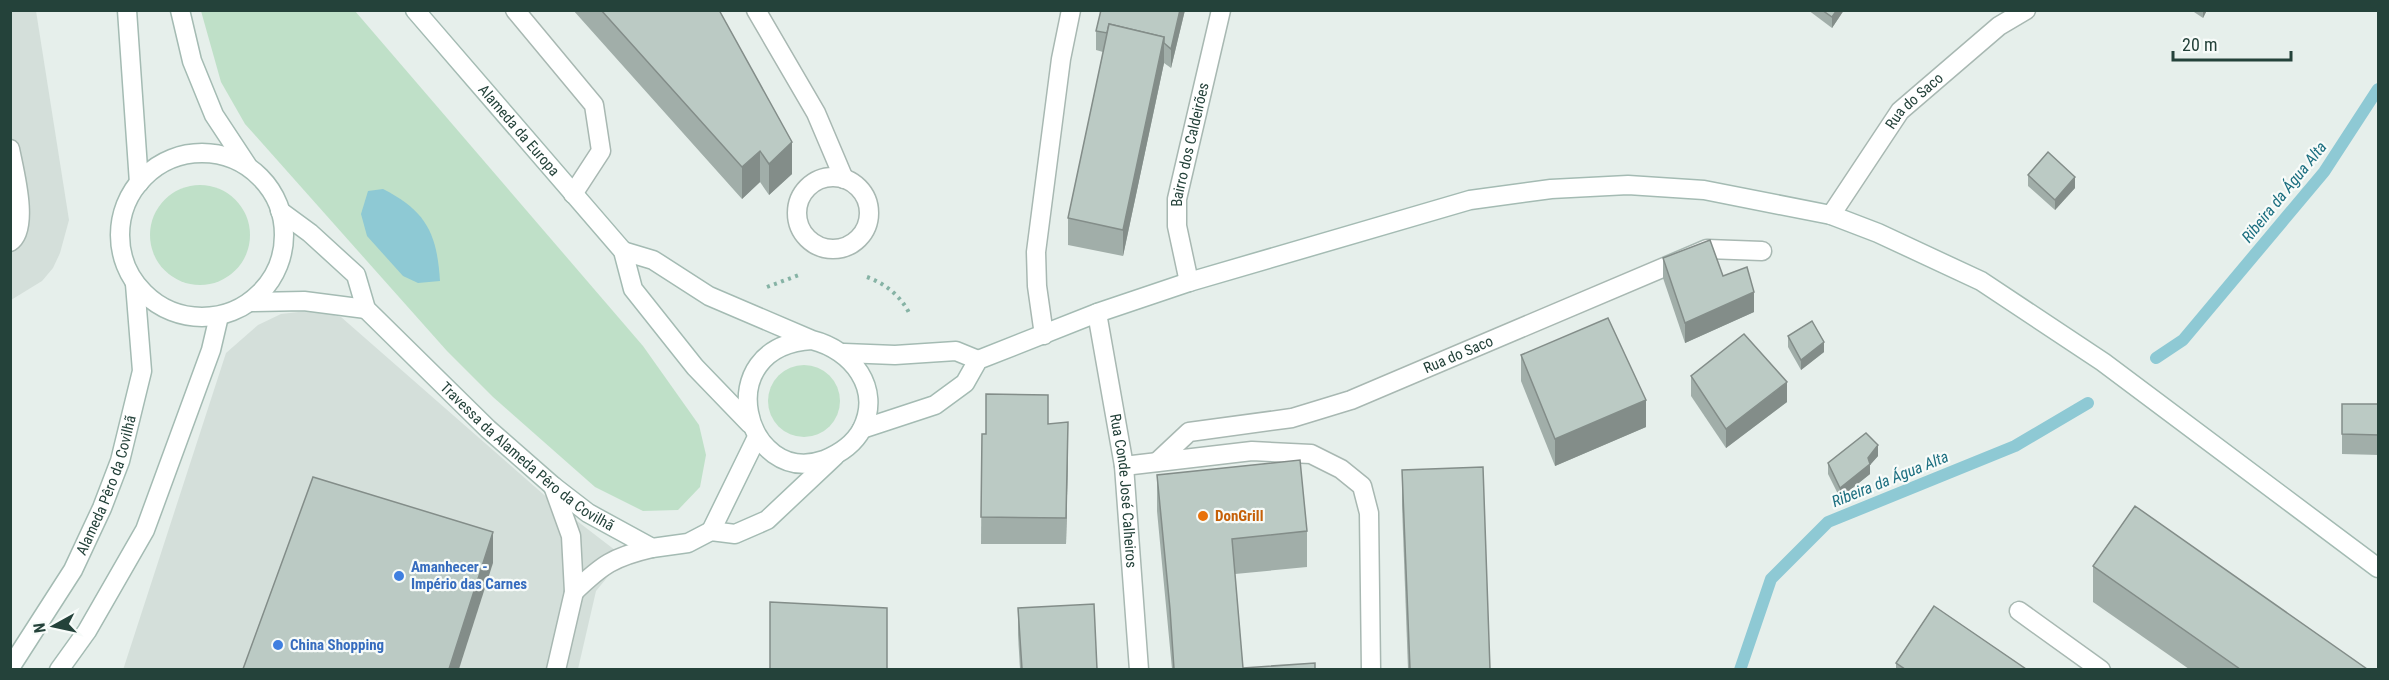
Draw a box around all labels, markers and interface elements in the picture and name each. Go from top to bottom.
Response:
scale bar [2173,24,2292,62]
text: 20 m [2182,34,2217,55]
street label: Rua do Saco [1882,69,1947,132]
street label: Alameda da Europa [475,81,563,180]
street label: Bairro dos Caldeirões [1168,81,1213,207]
water label: Ribeira da Água Alta [2238,138,2330,246]
street label: Rua do Saco [1421,332,1496,377]
street label: Travessa da Alameda Pêro da Covilhã [437,378,617,535]
street label: Rua Conde José Calheiros [1106,412,1140,569]
street label: Alameda Pêro da Covilhã [72,413,140,558]
water label: Ribeira da Água Alta [1829,447,1951,511]
place label: DonGrill [1215,507,1263,525]
marker: DonGrill [1196,509,1210,523]
place label: Amanhecer - Império das Carnes [411,558,527,593]
marker: Amanhecer - Império das Carnes [392,569,406,583]
north arrow [24,596,84,656]
text: N [30,622,50,634]
place label: China Shopping [290,636,384,654]
marker: China Shopping [271,638,285,652]

